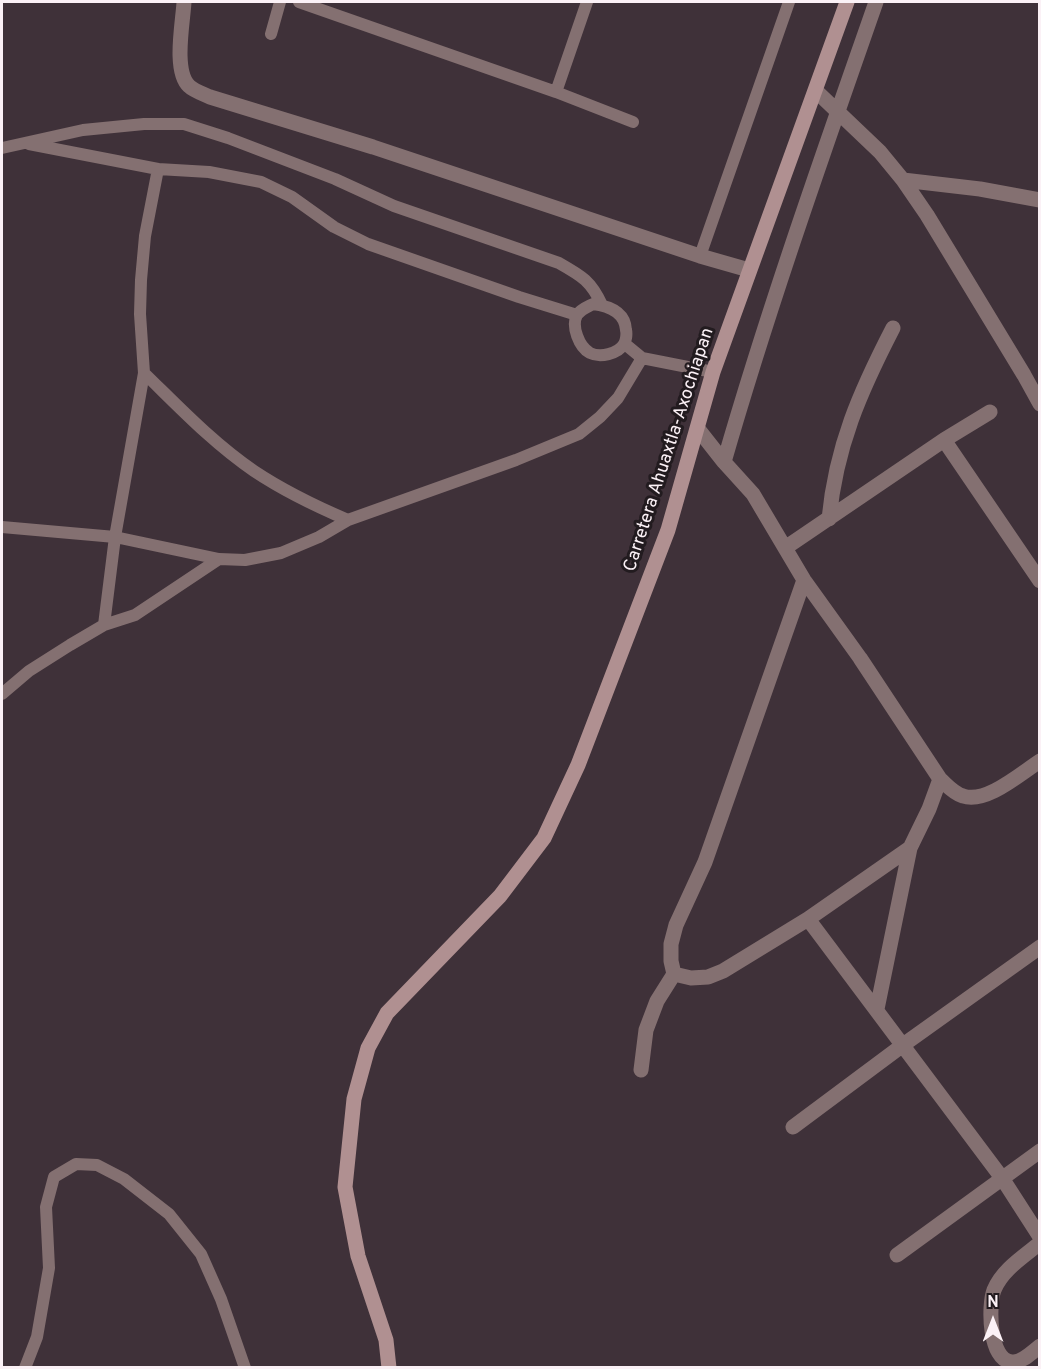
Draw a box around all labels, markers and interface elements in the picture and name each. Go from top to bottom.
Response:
street label: Carretera Ahuaxtla-Axochiapan [620,325,720,575]
north arrow [963,1291,1023,1351]
text: N [987,1293,999,1313]

